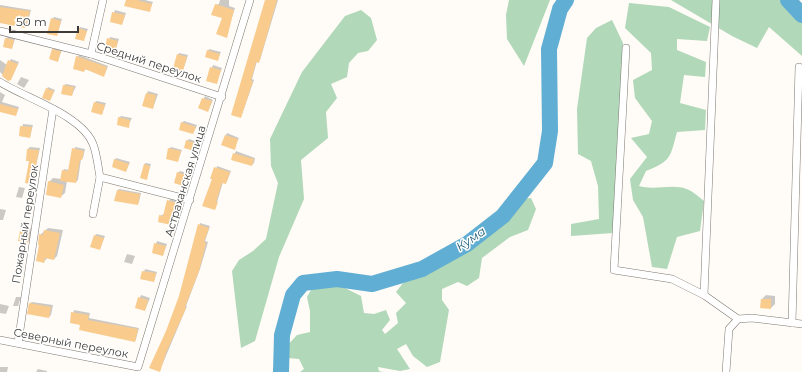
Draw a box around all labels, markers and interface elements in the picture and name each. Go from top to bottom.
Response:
scale bar [10,8,78,34]
text: 50 m [16,14,47,29]
street label: Средний переулок [95,38,204,86]
street label: Астраханская улица [161,124,209,238]
street label: Пожарный переулок [9,163,41,284]
water label: Кума [453,223,488,254]
street label: Северный переулок [12,325,130,361]

